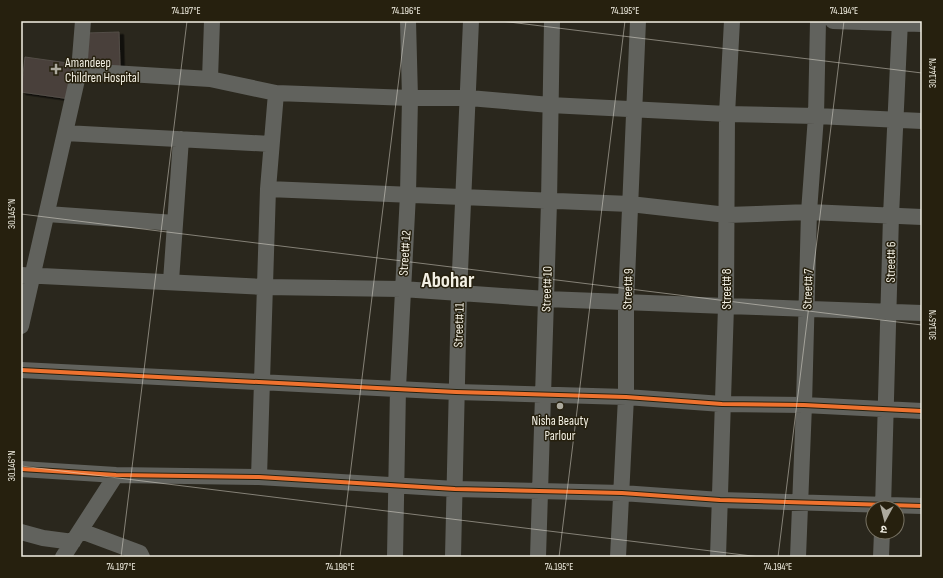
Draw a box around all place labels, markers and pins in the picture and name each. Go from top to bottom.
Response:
place label: Amandeep Children Hospital [64,55,139,86]
marker: Amandeep Children Hospital [50,63,62,75]
marker: Nisha Beauty Parlour [555,401,565,411]
place label: Nisha Beauty Parlour [532,413,588,444]

